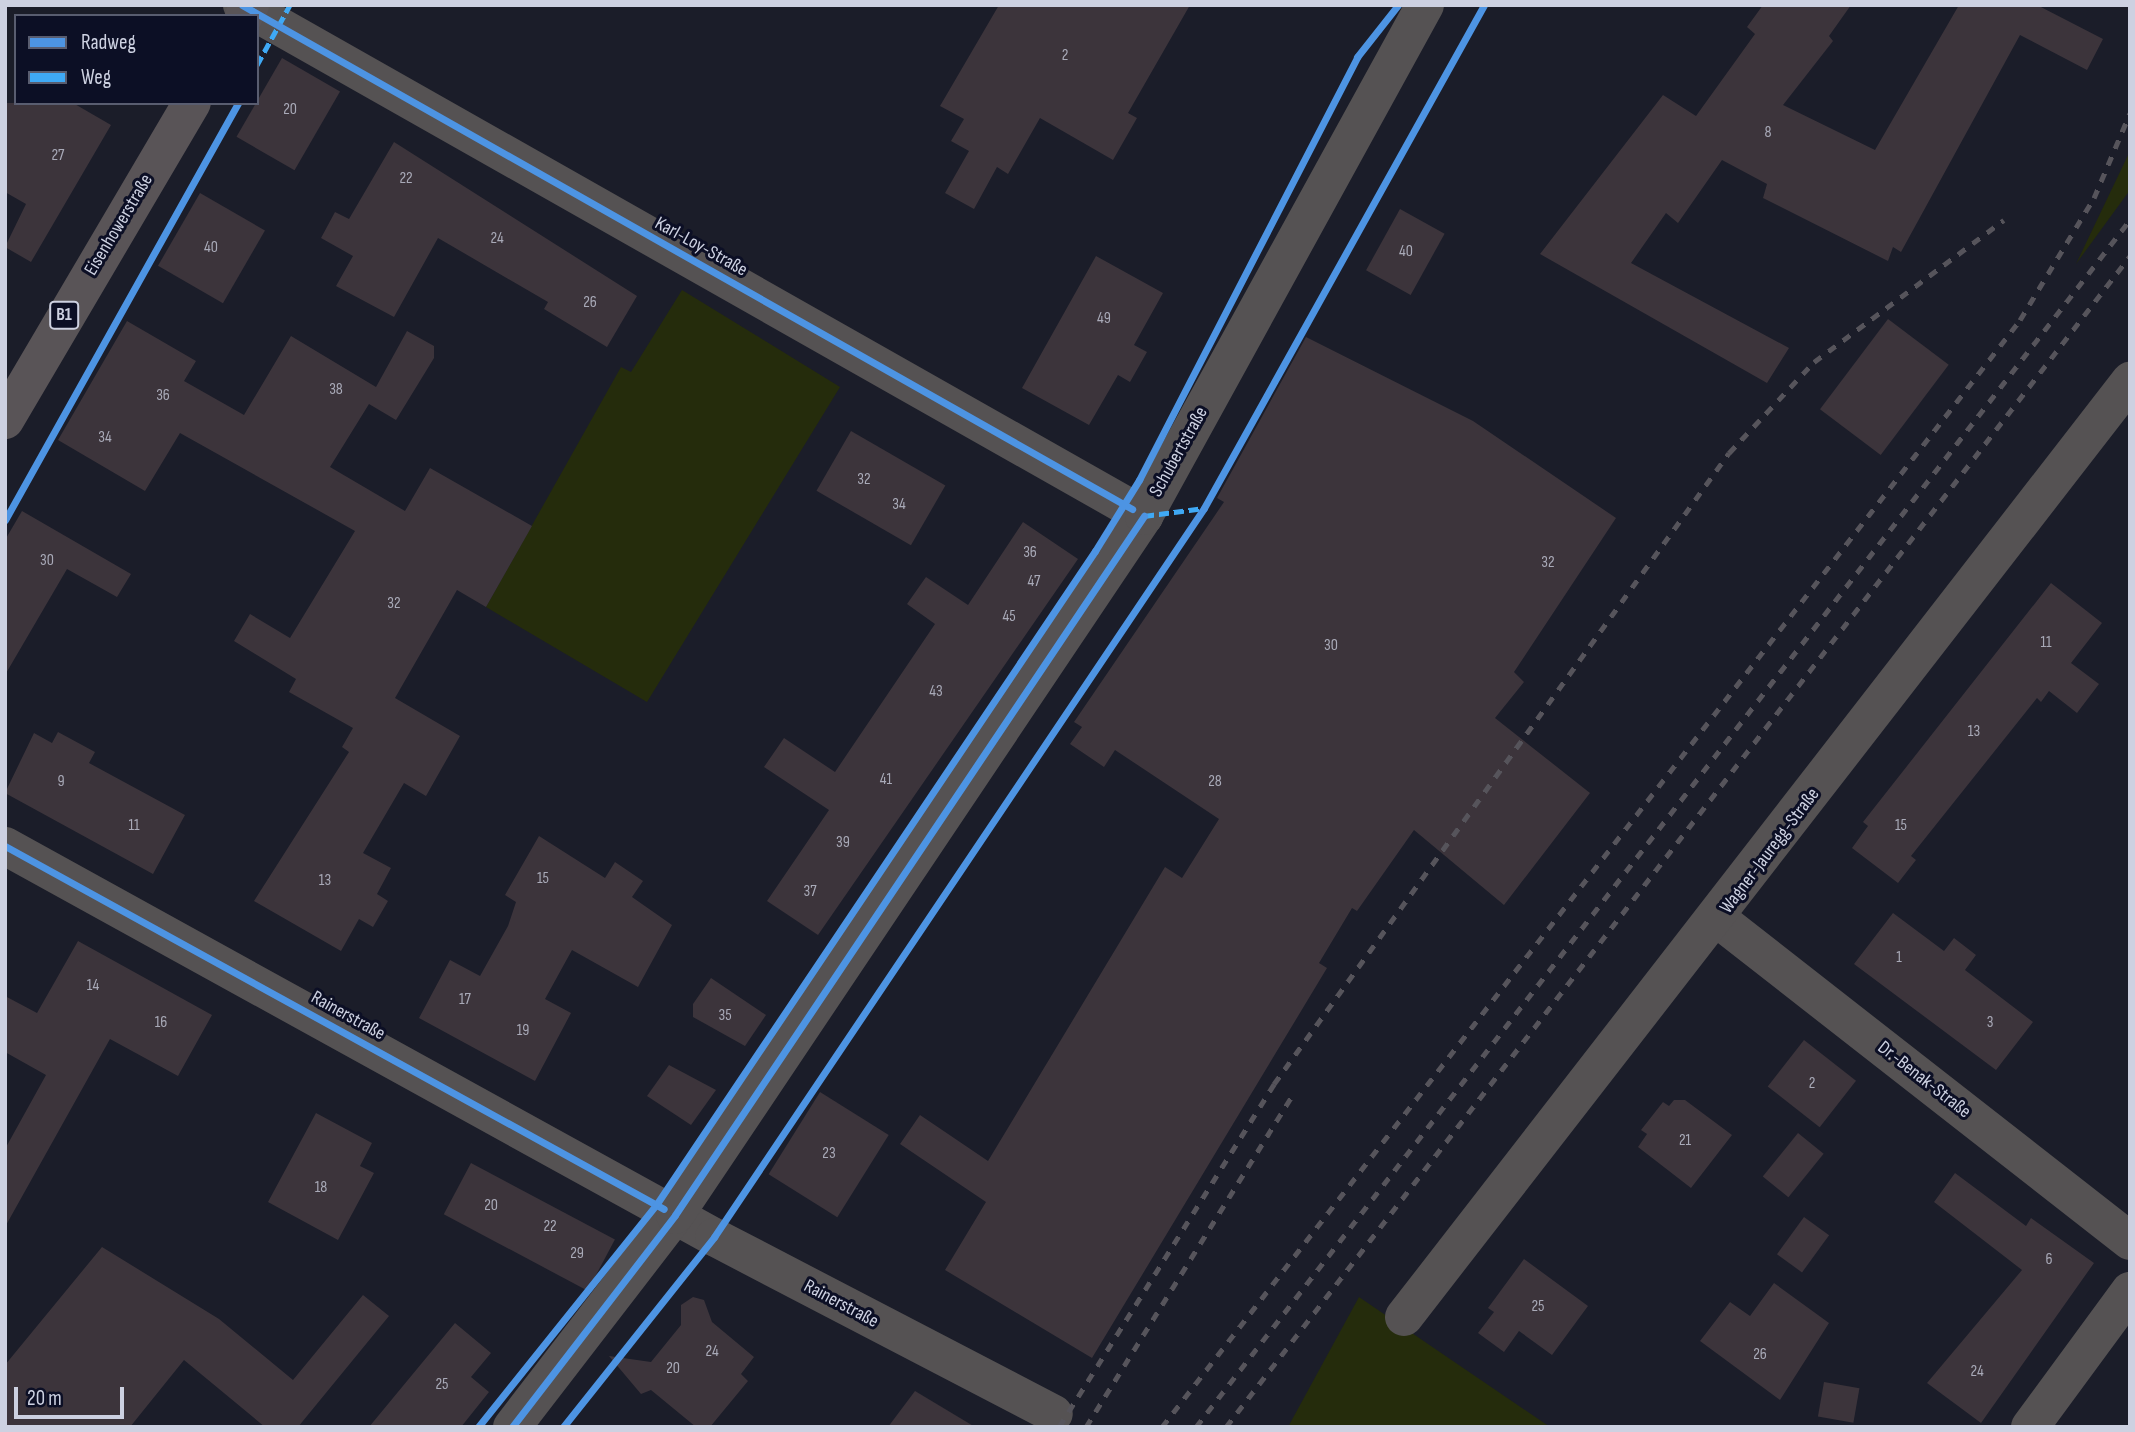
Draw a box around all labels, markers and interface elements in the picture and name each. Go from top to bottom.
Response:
legend [14,14,259,105]
text: Radweg [81,30,136,55]
house number: 2 [1062,46,1068,66]
text: Weg [81,65,111,90]
house number: 20 [283,100,297,120]
house number: 8 [1764,123,1772,143]
house number: 27 [51,146,65,166]
house number: 22 [399,169,413,189]
street label: Eisenhowerstraße [80,170,158,280]
street label: Karl-Loy-Straße [651,212,751,282]
house number: 24 [490,229,504,249]
house number: 40 [204,238,218,258]
house number: 40 [1399,242,1413,262]
house number: 26 [583,293,597,313]
road number: B1 [48,300,80,330]
house number: 49 [1097,309,1111,329]
house number: 38 [329,380,343,400]
house number: 36 [156,386,170,406]
street label: Schubertstraße [1145,403,1213,501]
house number: 34 [98,428,112,448]
house number: 32 [857,470,871,490]
house number: 34 [892,495,906,515]
house number: 36 [1023,543,1037,563]
house number: 30 [40,551,54,571]
house number: 32 [1541,553,1555,573]
house number: 47 [1028,572,1040,592]
house number: 32 [387,594,401,614]
house number: 45 [1002,607,1016,627]
house number: 11 [2040,633,2052,653]
house number: 30 [1324,636,1338,656]
house number: 43 [929,682,943,702]
house number: 13 [1968,722,1980,742]
house number: 41 [880,770,892,790]
house number: 9 [57,772,65,792]
house number: 28 [1208,772,1222,792]
street label: Wagner-Jauregg-Straße [1715,784,1825,918]
house number: 11 [128,816,140,836]
house number: 15 [1895,816,1907,836]
house number: 39 [836,833,850,853]
house number: 15 [537,869,549,889]
house number: 13 [319,871,331,891]
house number: 37 [803,882,817,902]
house number: 1 [1896,948,1902,968]
house number: 14 [87,976,99,996]
street label: Rainerstraße [307,986,389,1046]
house number: 17 [459,990,471,1010]
house number: 35 [718,1006,732,1026]
house number: 16 [155,1013,167,1033]
house number: 3 [1987,1013,1993,1033]
house number: 19 [517,1021,529,1041]
street label: Dr.-Benak-Straße [1873,1037,1975,1123]
house number: 2 [1809,1074,1815,1094]
house number: 21 [1679,1131,1691,1151]
house number: 23 [822,1144,836,1164]
house number: 18 [315,1178,327,1198]
house number: 20 [484,1196,498,1216]
house number: 22 [543,1217,557,1237]
house number: 29 [570,1244,584,1264]
house number: 6 [2045,1250,2053,1270]
street label: Rainerstraße [800,1275,882,1333]
house number: 25 [1531,1297,1545,1317]
house number: 24 [705,1342,719,1362]
house number: 26 [1753,1345,1767,1365]
house number: 20 [666,1359,680,1379]
house number: 24 [1970,1362,1984,1382]
scale bar [18,1372,128,1416]
house number: 25 [435,1375,449,1395]
text: 20 m [27,1386,62,1411]

